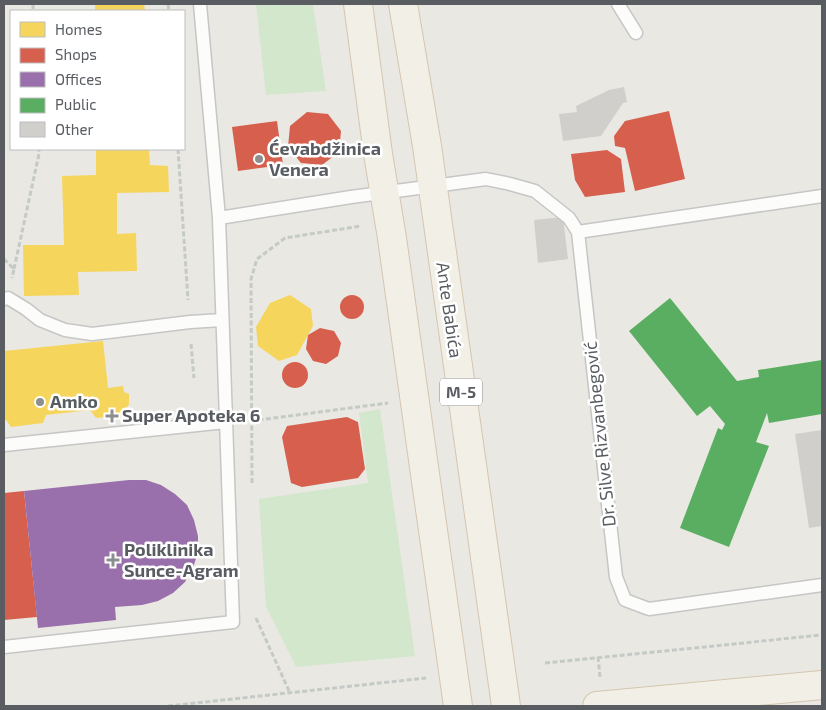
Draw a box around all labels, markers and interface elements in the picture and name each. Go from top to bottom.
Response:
legend [10,10,185,150]
text: Homes [55,20,102,38]
text: Shops [55,45,97,63]
text: Offices [55,70,102,88]
text: Public [55,95,96,113]
text: Other [55,120,94,138]
place label: Ćevabdžinica Venera [269,137,381,180]
marker: Ćevabdžinica Venera [253,153,265,165]
street label: Ante Babića [432,260,468,359]
street label: Dr. Silve Rizvanbegović [578,340,620,528]
road number: M-5 [440,378,482,406]
place label: Amko [50,390,98,412]
marker: Amko [34,396,46,408]
place label: Super Apoteka 6 [122,404,260,426]
marker: Super Apoteka 6 [106,410,118,422]
place label: Poliklinika Sunce-Agram [124,538,239,581]
marker: Poliklinika Sunce-Agram [106,553,120,567]

